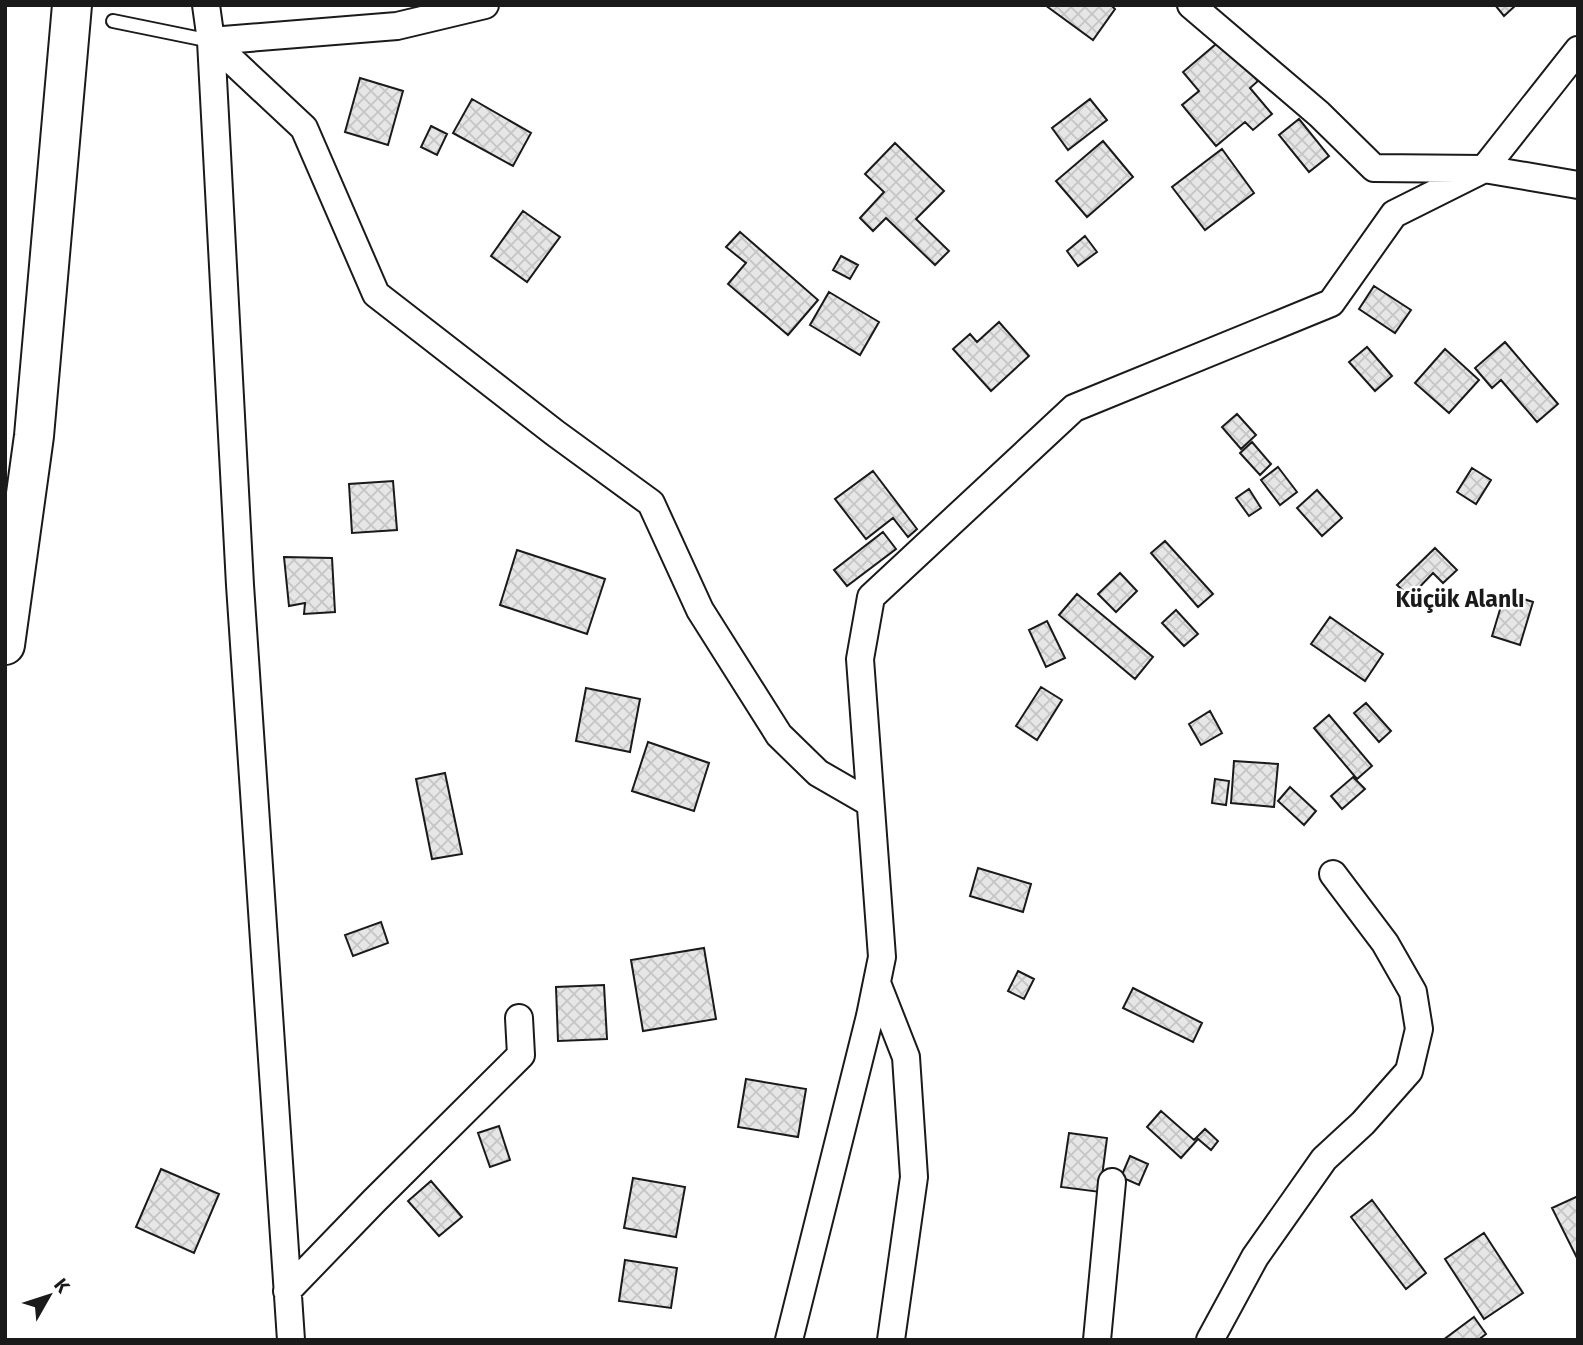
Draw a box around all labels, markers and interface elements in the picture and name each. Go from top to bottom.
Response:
district label: Küçük Alanlı [1396,585,1524,614]
north arrow [14,1261,84,1331]
text: K [49,1274,75,1298]

